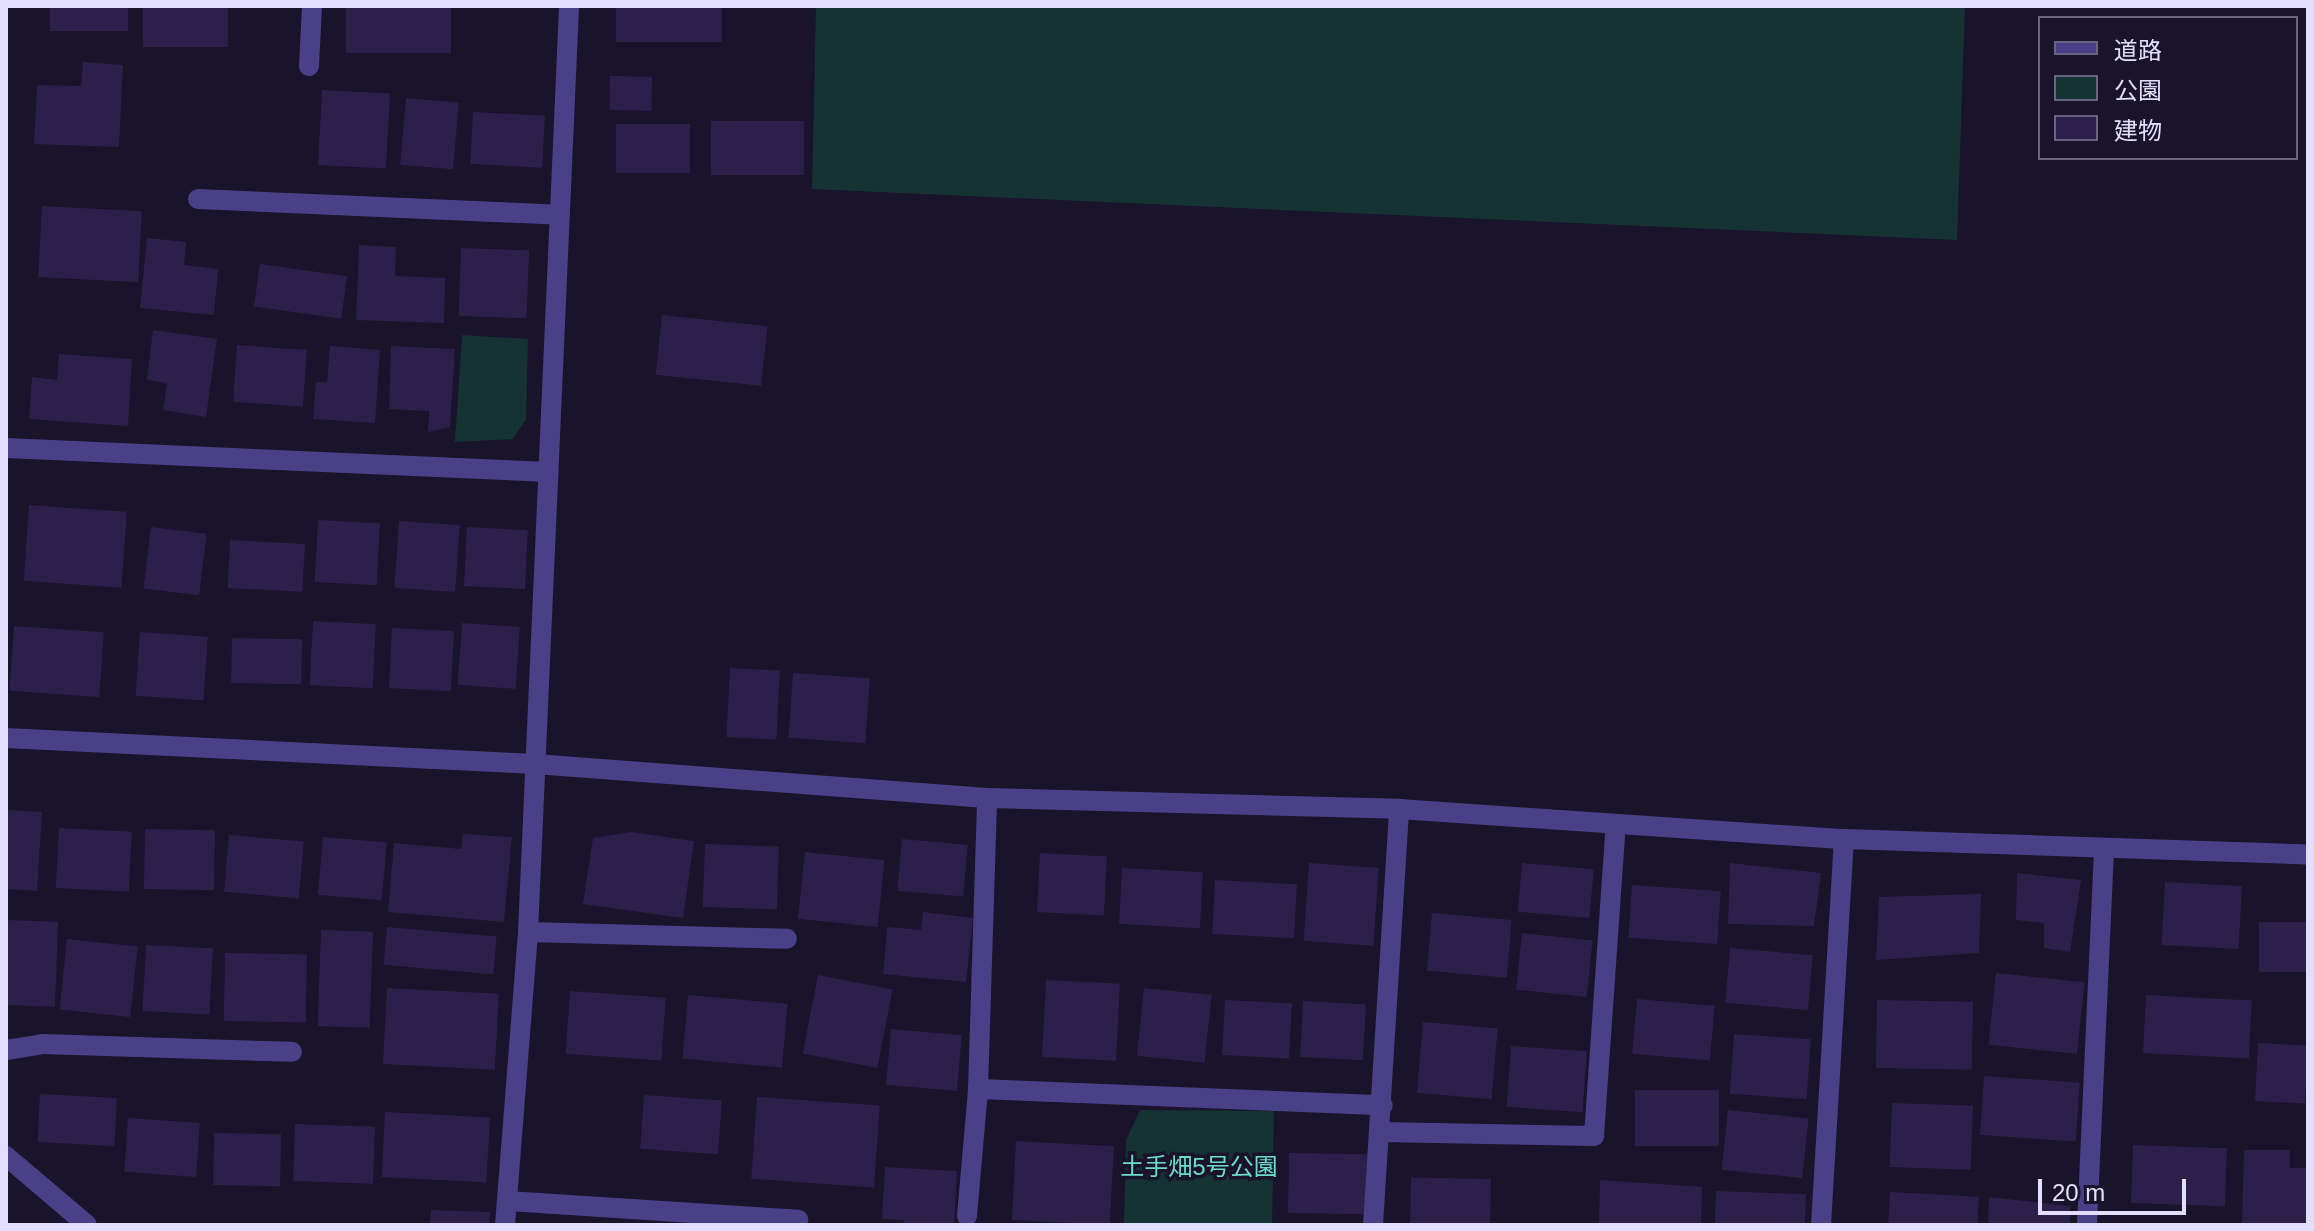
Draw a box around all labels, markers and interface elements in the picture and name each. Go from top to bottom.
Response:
legend [2038,16,2298,160]
text: 道路 [2114,37,2162,64]
text: 公園 [2114,77,2162,104]
text: 建物 [2114,117,2162,144]
park label: 土手畑5号公園 [1120,1153,1278,1181]
scale bar [2042,1163,2190,1213]
text: 20 m [2052,1179,2105,1206]

